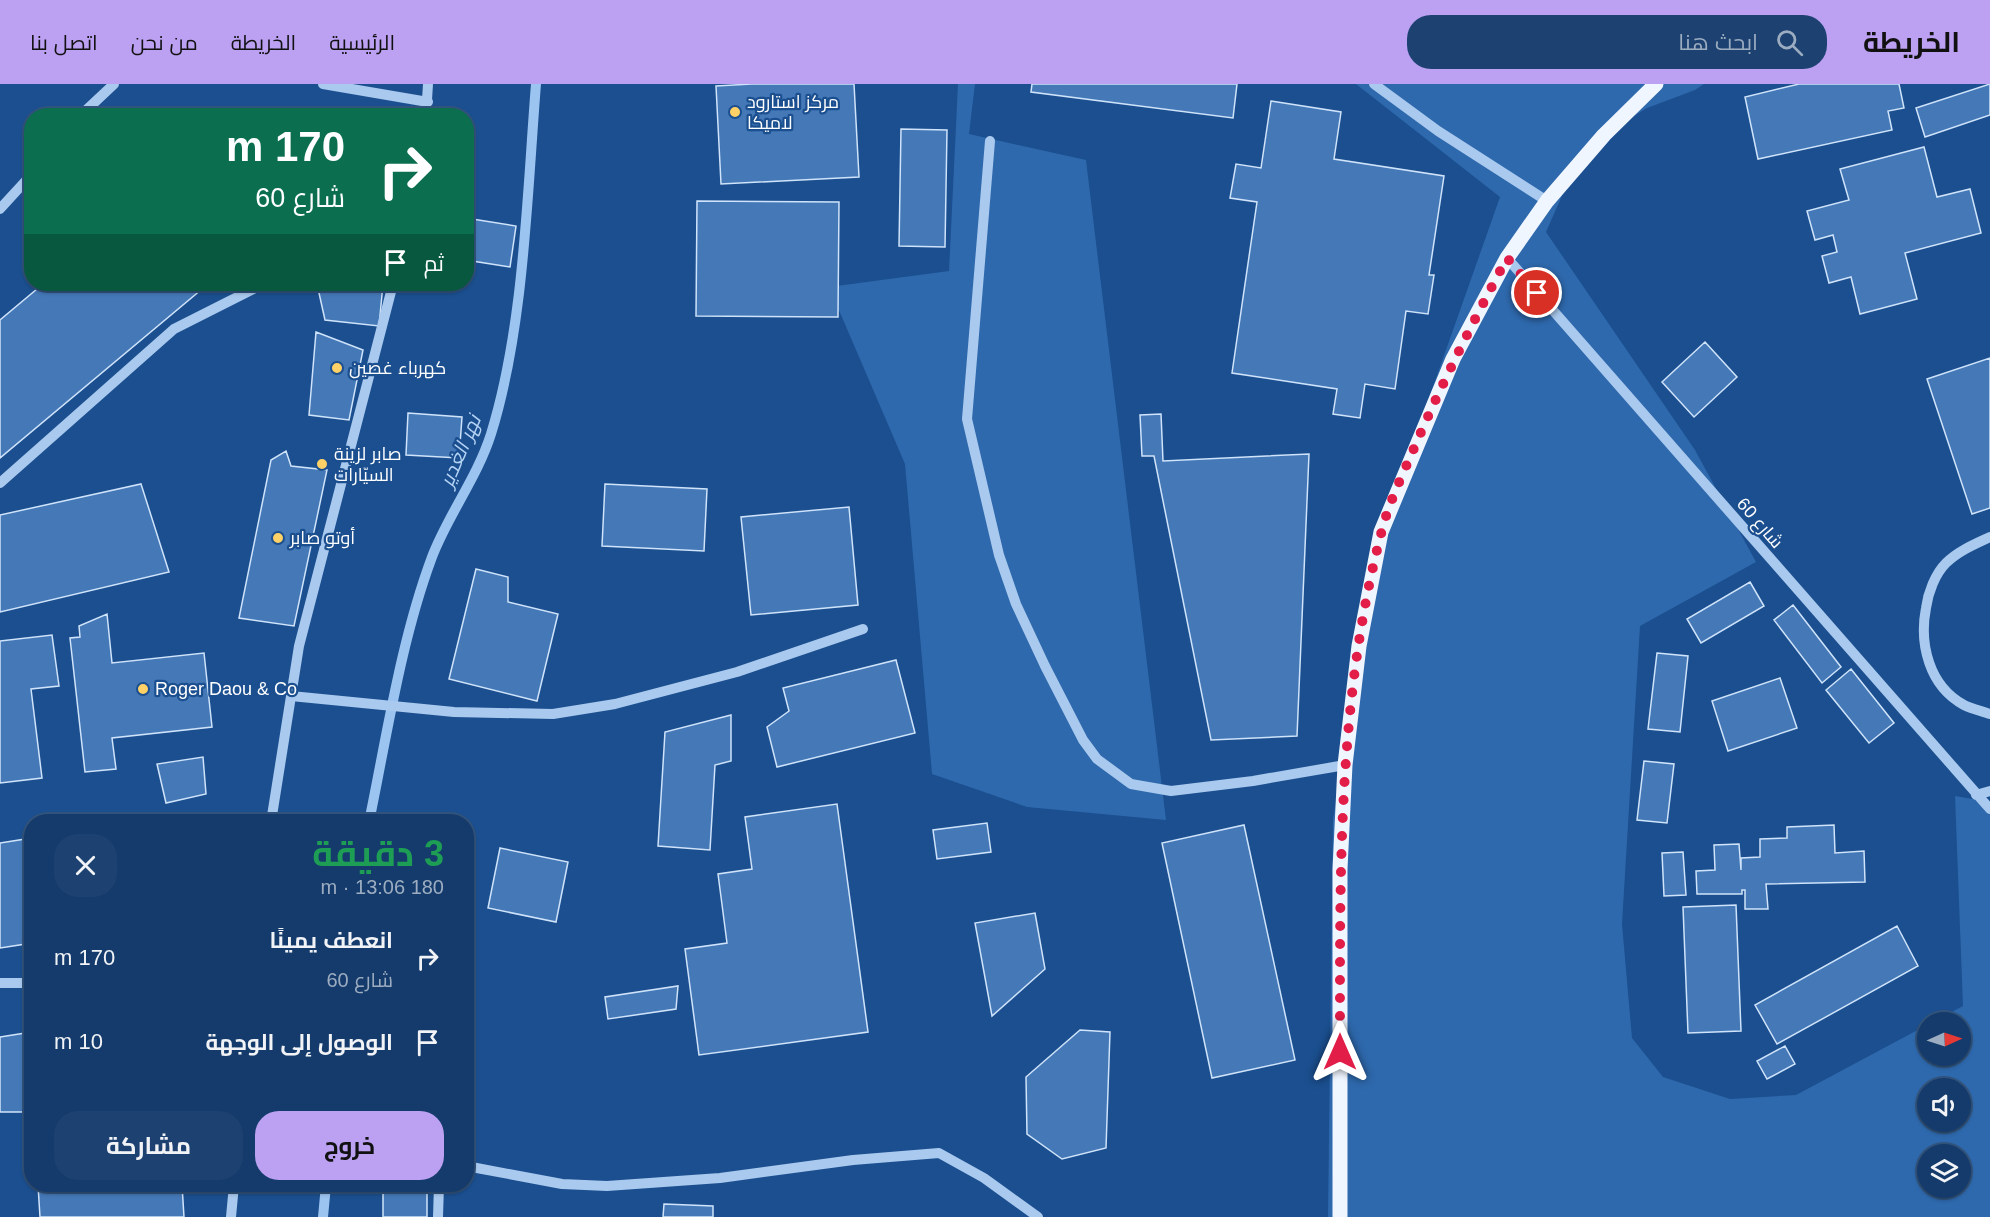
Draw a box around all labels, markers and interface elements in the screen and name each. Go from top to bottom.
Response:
search box [1407,15,1827,69]
icon: search [1773,26,1806,59]
text: الخريطة [1863,27,1960,58]
text: ابحث هنا [1678,30,1758,55]
text: اتصل بنا [30,31,98,54]
text: من نحن [131,31,198,54]
text: الخريطة [231,31,296,54]
text: الرئيسية [329,31,395,54]
place label: مركز استارود لاميكا [747,92,839,133]
marker: مركز استارود لاميكا [728,105,742,119]
text: 170 m [226,123,345,170]
icon: right [366,132,444,210]
text: شارع 60 [255,183,345,213]
icon: arrive [379,246,412,279]
text: ثم [424,251,444,276]
pin [1511,267,1562,318]
icon: arrive [1520,276,1553,309]
place label: كهرباء غصين [349,358,446,379]
marker: كهرباء غصين [330,361,344,375]
water label: نهر الغدير [434,409,487,493]
place label: صابر لزينة السيّارات [334,444,402,486]
marker: صابر لزينة السيّارات [315,457,329,471]
street label: شارع 60 [1731,494,1787,553]
place label: أوتو صابر [289,527,355,549]
marker: أوتو صابر [271,531,285,545]
place label: Roger Daou & Co [155,679,297,699]
marker: Roger Daou & Co [136,682,150,696]
text: 3 دقيقة [312,833,444,874]
button: close [54,834,117,897]
text: 180 m · 13:06 [321,876,444,898]
text: انعطف يمينًا [270,928,393,953]
icon: right [411,942,444,975]
text: 170 m [54,945,115,970]
text: شارع 60 [326,969,393,991]
north arrow [1917,1012,1971,1066]
map controls [1917,1012,1971,1198]
position arrow [1308,1020,1372,1084]
icon: arrive [411,1026,444,1059]
text: 10 m [54,1029,103,1054]
text: الوصول إلى الوجهة [206,1030,393,1055]
button: sound [1917,1078,1971,1132]
button: مشاركة [54,1111,243,1180]
button: خروج [255,1111,444,1180]
button: layers [1917,1144,1971,1198]

